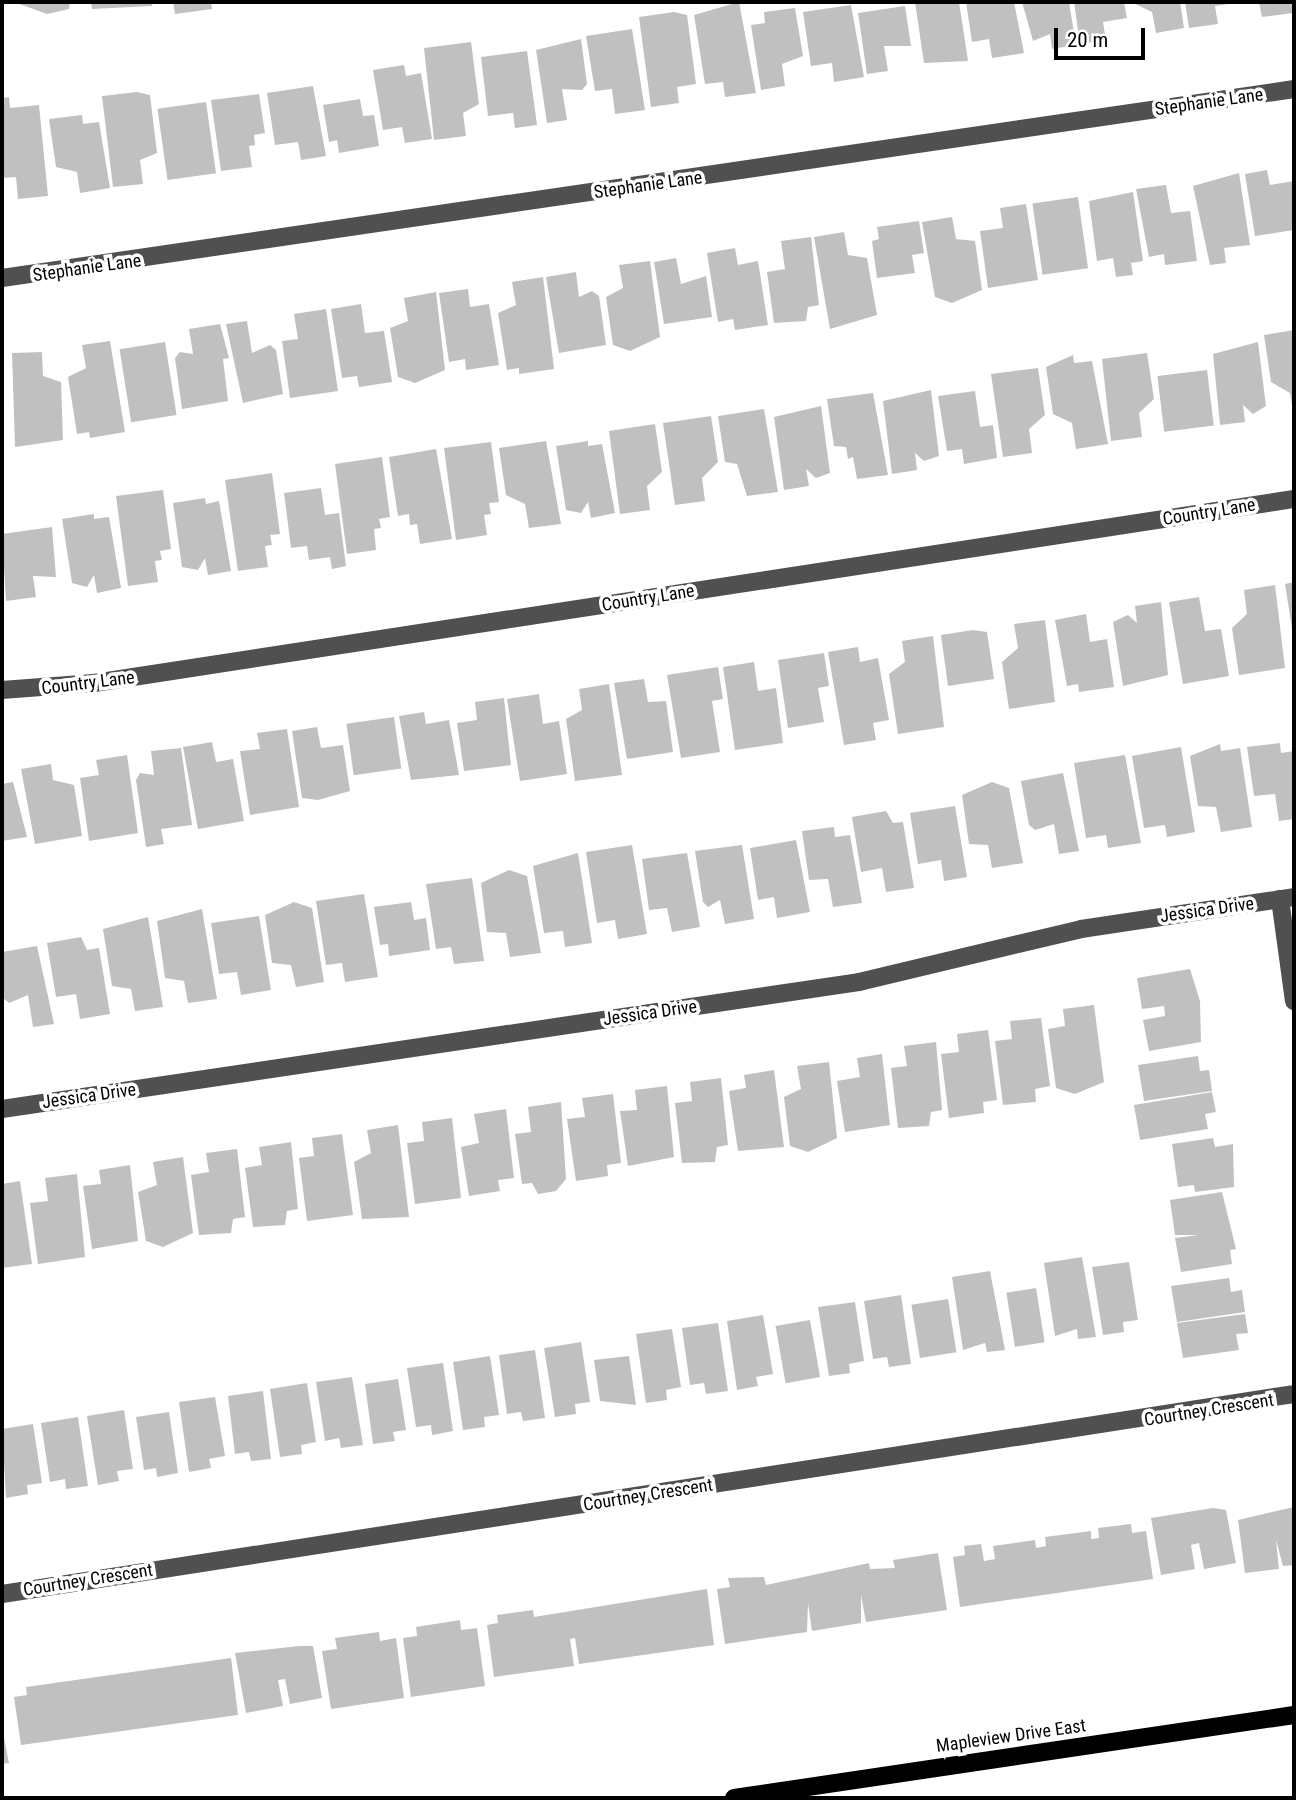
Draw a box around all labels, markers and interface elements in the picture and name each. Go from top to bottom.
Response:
scale bar [1058,14,1149,58]
text: 20 m [1067,28,1108,52]
street label: Stephanie Lane [1154,84,1264,120]
street label: Stephanie Lane [593,167,703,203]
street label: Stephanie Lane [32,250,142,286]
street label: Country Lane [1161,494,1257,530]
street label: Country Lane [600,580,696,616]
street label: Country Lane [40,667,136,699]
street label: Jessica Drive [1159,893,1255,927]
street label: Jessica Drive [602,996,698,1030]
street label: Jessica Drive [41,1079,137,1113]
street label: Courtney Crescent [1143,1389,1275,1431]
street label: Courtney Crescent [582,1474,714,1516]
street label: Courtney Crescent [22,1559,154,1601]
street label: Mapleview Drive East [935,1715,1087,1757]

